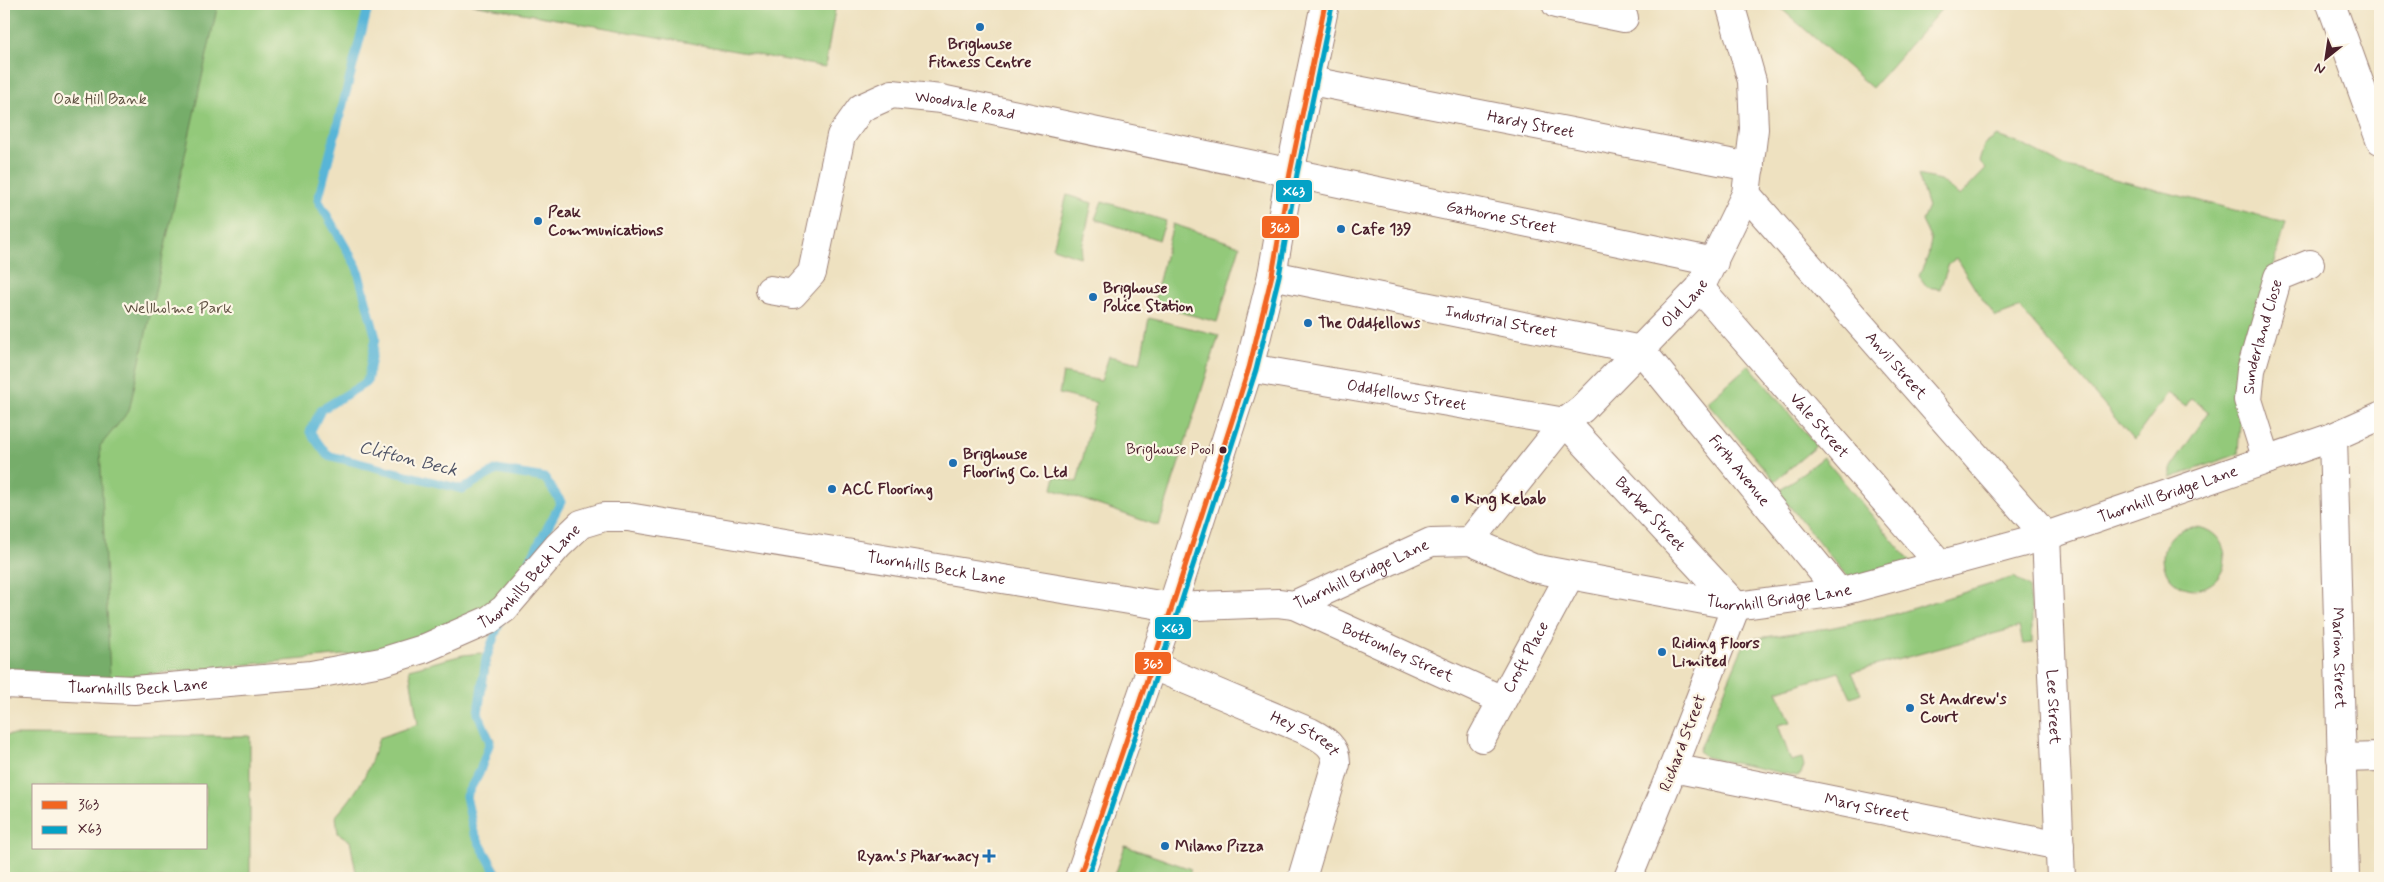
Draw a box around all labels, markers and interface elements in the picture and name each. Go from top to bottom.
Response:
marker: Brighouse Fitness Centre [974,21,986,33]
north arrow [2302,32,2352,82]
place label: Brighouse Fitness Centre [928,34,1032,73]
text: N [2311,58,2329,79]
street label: Woodvale Road [914,86,1017,125]
park label: Oak Hill Bank [53,89,147,110]
street label: Hardy Street [1485,105,1576,143]
line badge: X63 [1275,179,1313,203]
text: X63 [1283,183,1305,201]
street label: Gathorne Street [1444,195,1559,239]
place label: Peak Communications [548,202,663,241]
marker: Peak Communications [532,215,544,227]
line badge: 363 [1261,215,1300,239]
text: 363 [1270,219,1290,237]
place label: Cafe 139 [1351,219,1412,240]
marker: Cafe 139 [1335,223,1347,235]
street label: Old Lane [1656,276,1713,332]
street label: Sunderland Close [2238,277,2287,395]
place label: Brighouse Police Station [1103,278,1193,317]
marker: Brighouse Police Station [1087,291,1099,303]
park label: Wellholme Park [124,298,232,319]
street label: Industrial Street [1443,300,1560,343]
place label: The Oddfellows [1318,313,1421,334]
marker: The Oddfellows [1302,317,1314,329]
street label: Anvil Street [1861,327,1932,404]
street label: Oddfellows Street [1345,374,1468,415]
street label: Vale Street [1785,388,1854,463]
street label: Firth Avenue [1704,430,1775,511]
water label: Clifton Beck [356,435,460,483]
place label: Brighouse Pool [1126,440,1214,461]
place label: Brighouse Flooring Co. Ltd [963,444,1068,485]
marker: Brighouse Pool [1218,445,1228,455]
marker: Brighouse Flooring Co. Ltd [947,457,959,469]
street label: Thornhill Bridge Lane [2095,460,2240,528]
street label: Barber Street [1610,472,1690,556]
place label: ACC Flooring [842,479,933,501]
marker: ACC Flooring [826,483,838,495]
place label: King Kebab [1465,489,1546,512]
marker: King Kebab [1449,493,1461,505]
street label: Thornhills Beck Lane [475,519,585,634]
street label: Thornhill Bridge Lane [1290,534,1432,614]
street label: Thornhills Beck Lane [865,546,1007,590]
street label: Thornhill Bridge Lane [1704,579,1854,616]
street label: Marion Street [2327,607,2351,710]
line badge: X63 [1154,616,1192,640]
street label: Croft Place [1498,617,1554,697]
street label: Bottomley Street [1338,618,1457,687]
text: X63 [1162,620,1184,638]
place label: Riding Floors Limited [1672,633,1760,672]
marker: Riding Floors Limited [1656,646,1668,658]
line badge: 363 [1134,651,1172,675]
text: 363 [1143,655,1163,673]
street label: Lee Street [2041,669,2066,745]
street label: Thornhills Beck Lane [67,673,209,701]
place label: St Andrew's Court [1920,689,2007,728]
street label: Richard Street [1655,691,1711,795]
marker: St Andrew's Court [1904,702,1916,714]
street label: Hey Street [1267,706,1345,760]
legend [32,784,208,850]
street label: Mary Street [1823,788,1912,826]
text: 363 [78,796,99,816]
text: X63 [78,820,102,840]
place label: Milano Pizza [1175,836,1264,857]
marker: Milano Pizza [1159,840,1171,852]
place label: Ryan's Pharmacy [857,846,979,867]
marker: Ryan's Pharmacy [983,850,995,862]

